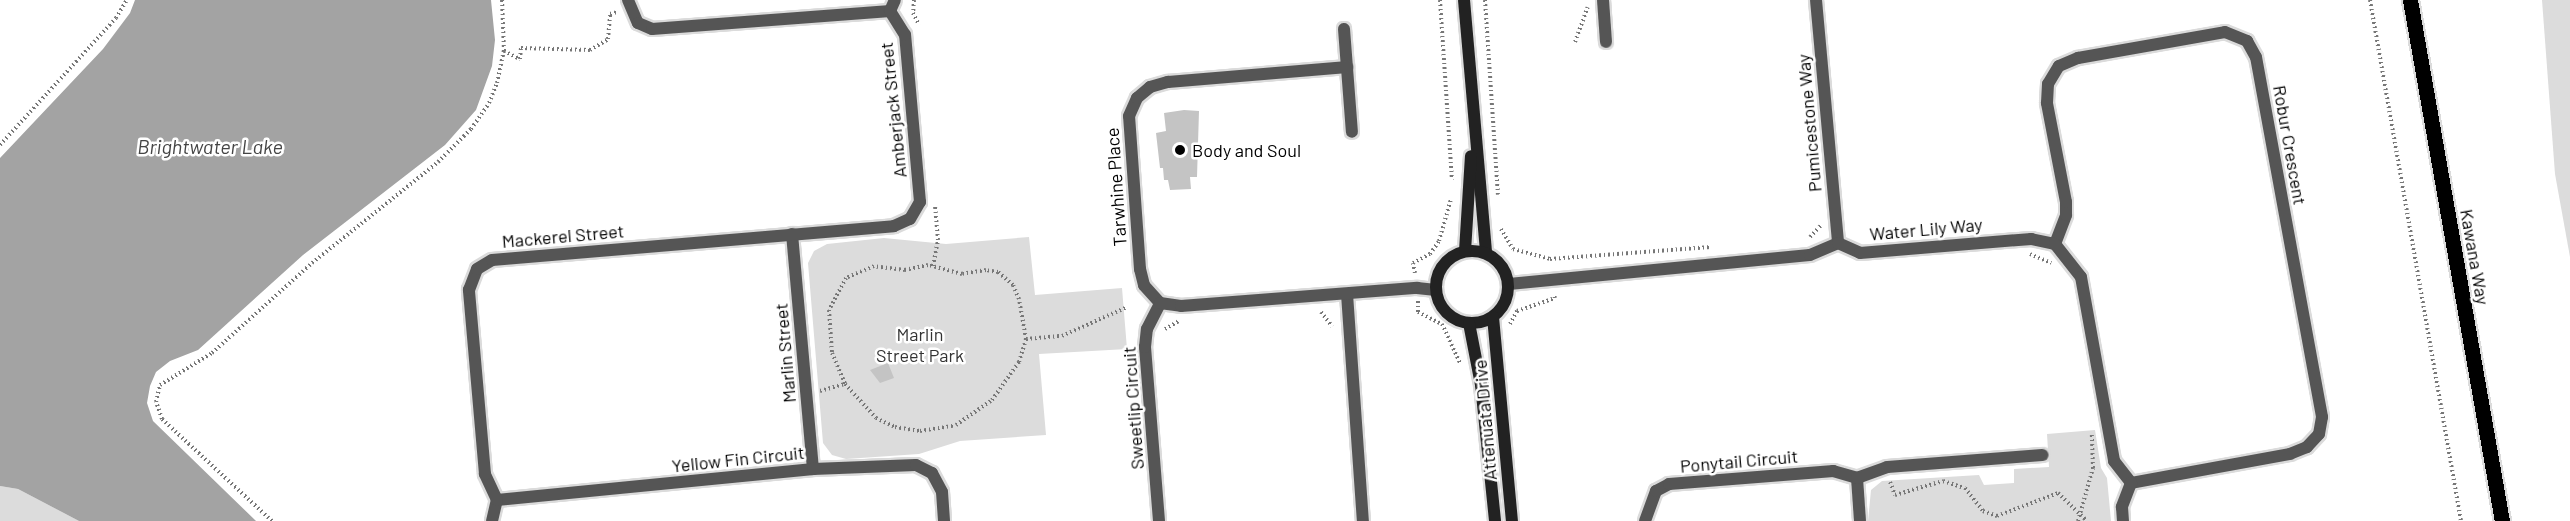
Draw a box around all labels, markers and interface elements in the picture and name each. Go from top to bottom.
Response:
street label: Amberjack Street [875,41,911,179]
street label: Pumicestone Way [1792,53,1826,193]
street label: Robur Crescent [2269,84,2311,206]
street label: Tarwhine Place [1101,127,1131,247]
water label: Brightwater Lake [137,134,283,158]
place label: Body and Soul [1192,139,1301,161]
marker: Body and Soul [1173,143,1187,157]
street label: Kawana Way [2456,207,2494,307]
street label: Water Lily Way [1869,213,1983,245]
street label: Mackerel Street [501,220,625,252]
street label: Marlin Street [770,302,800,404]
park label: Marlin Street Park [876,324,964,366]
street label: Sweetlip Circuit [1118,346,1148,470]
street label: Attenuata Drive [1469,359,1501,481]
street label: Yellow Fin Circuit [671,441,805,477]
street label: Ponytail Circuit [1679,445,1799,477]

